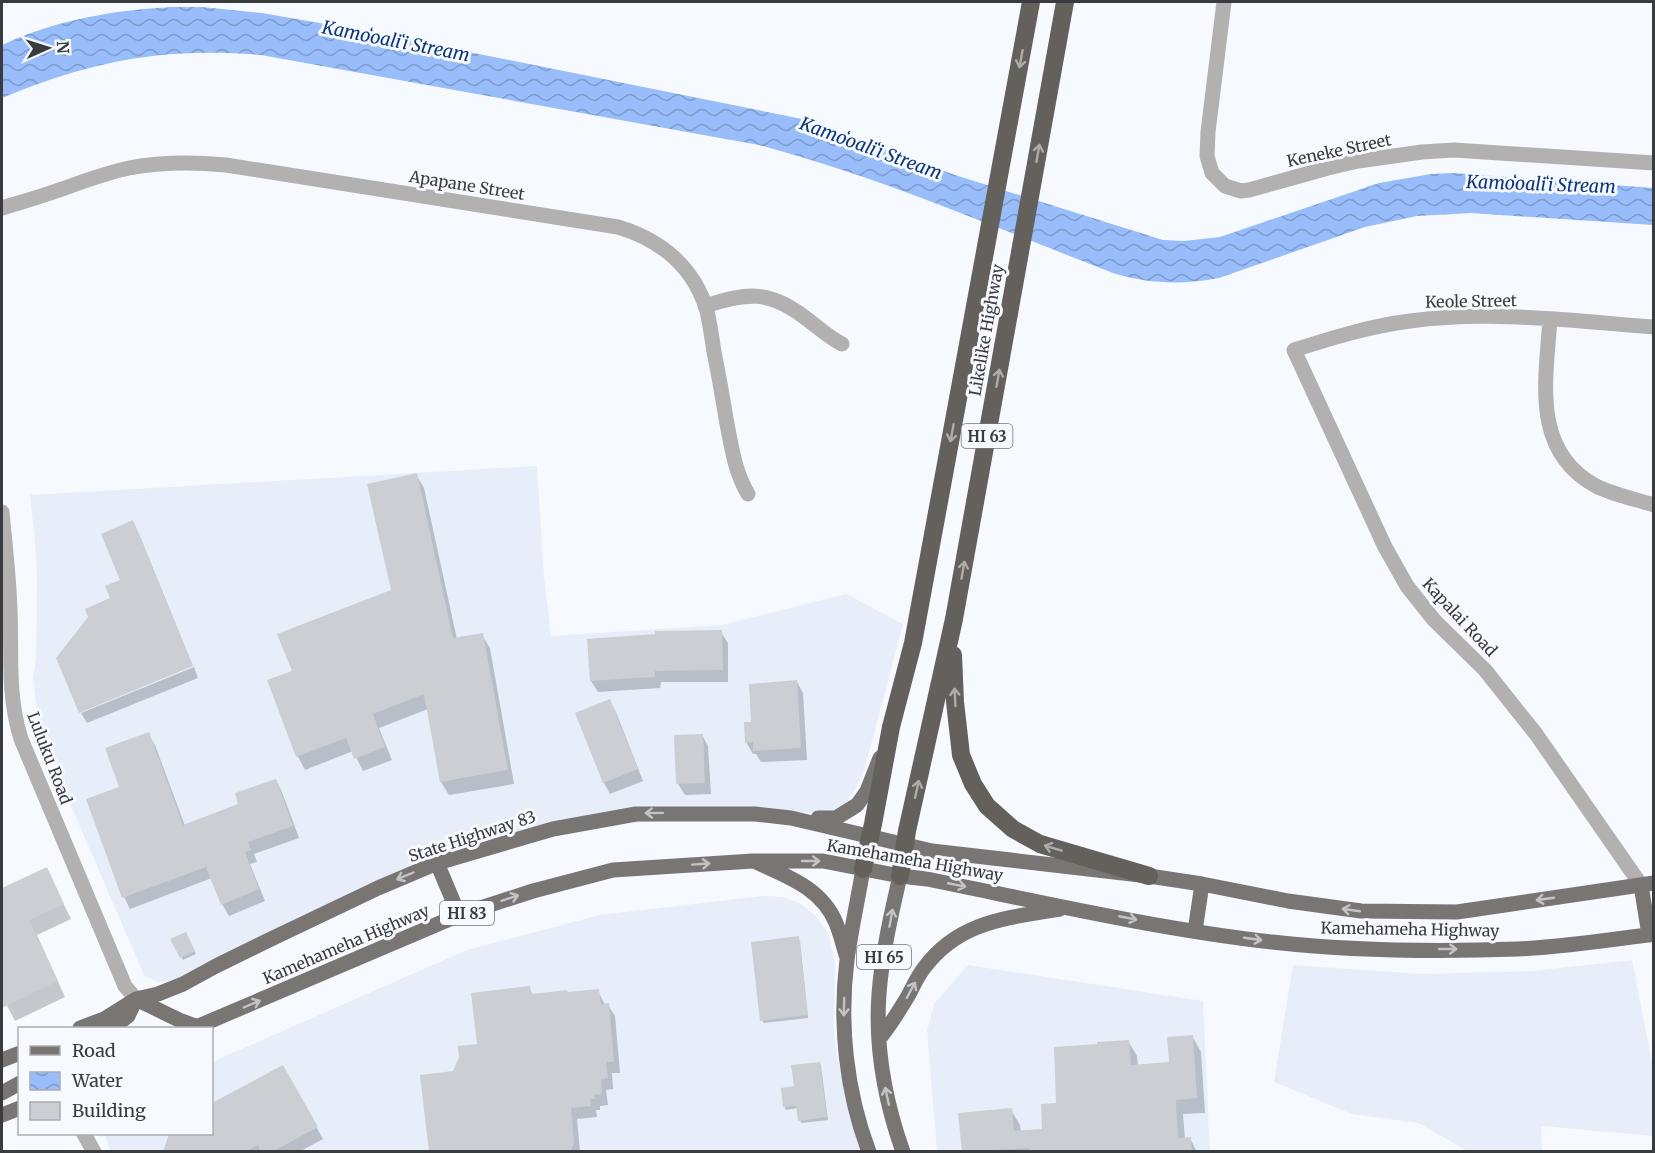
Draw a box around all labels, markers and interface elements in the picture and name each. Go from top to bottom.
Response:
water label: Kamoʻoaliʻi Stream [319,15,472,67]
north arrow [18,18,78,78]
text: N [53,40,73,54]
one-way arrow [1015,49,1026,68]
water label: Kamoʻoaliʻi Stream [796,111,945,184]
street label: Keneke Street [1285,129,1394,171]
one-way arrow [1033,144,1044,164]
street label: Apapane Street [407,166,527,204]
water label: Kamoʻoaliʻi Stream [1465,170,1616,198]
street label: Likelike Highway [965,262,1008,398]
street label: Keole Street [1425,290,1518,312]
one-way arrow [992,369,1003,388]
one-way arrow [946,422,957,442]
road number: HI 63 [962,424,1012,448]
one-way arrow [958,561,969,580]
street label: Kapalai Road [1419,574,1502,661]
one-way arrow [949,687,960,707]
street label: Luluku Road [23,709,77,807]
one-way arrow [911,779,923,798]
street label: State Highway 83 [406,806,538,866]
one-way arrow [645,808,665,819]
street label: Kamehameha Highway [825,835,1005,885]
one-way arrow [1044,842,1063,853]
one-way arrow [801,855,821,867]
one-way arrow [690,858,710,869]
one-way arrow [397,871,415,882]
one-way arrow [947,880,967,891]
one-way arrow [500,892,519,903]
one-way arrow [1536,894,1555,905]
street label: Kamehameha Highway [260,900,433,988]
road number: HI 83 [440,901,494,925]
one-way arrow [1342,904,1361,915]
one-way arrow [886,909,897,929]
one-way arrow [1117,913,1137,924]
street label: Kamehameha Highway [1320,917,1500,941]
one-way arrow [1243,933,1262,944]
one-way arrow [1437,943,1457,955]
road number: HI 65 [857,945,911,969]
one-way arrow [906,981,917,999]
one-way arrow [838,996,850,1016]
one-way arrow [242,998,260,1009]
legend [18,1027,213,1135]
text: Road [72,1039,116,1062]
text: Water [71,1069,123,1092]
one-way arrow [880,1087,892,1106]
text: Building [72,1099,146,1122]

